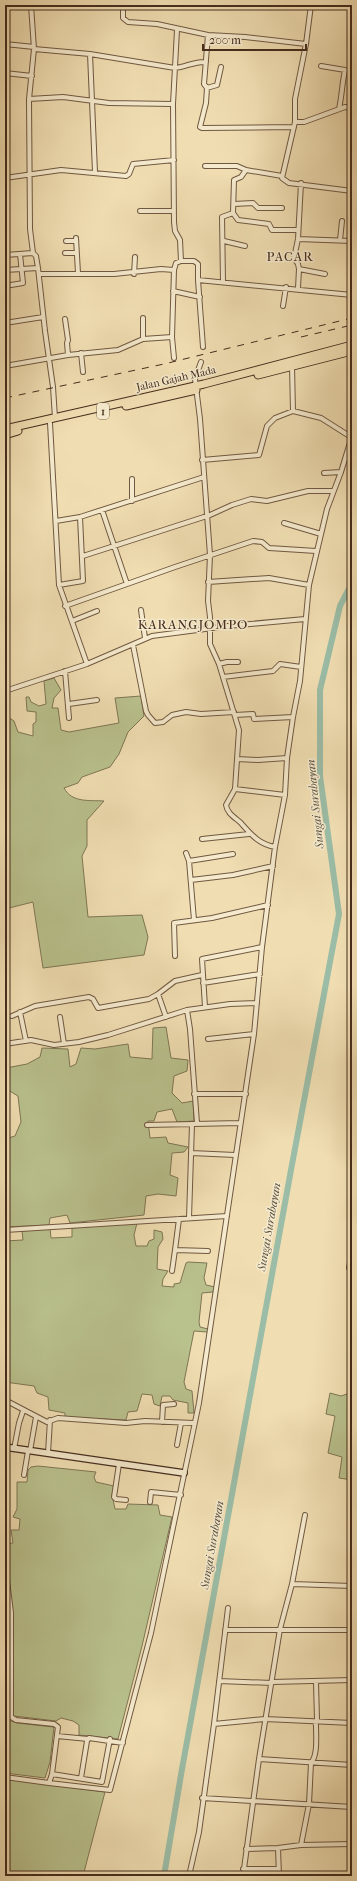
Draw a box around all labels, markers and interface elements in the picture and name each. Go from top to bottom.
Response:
scale bar [203,26,306,52]
text: 200 m [209,33,241,47]
district label: PACAR [266,249,314,264]
street label: Jalan Gajah Mada [134,363,218,394]
road number: 1 [97,403,109,419]
district label: KARANGJOMPO [138,617,248,632]
water label: Sungai Surabayan [303,758,327,850]
water label: Sungai Surabayan [254,1181,284,1273]
water label: Sungai Surabayan [197,1499,227,1591]

